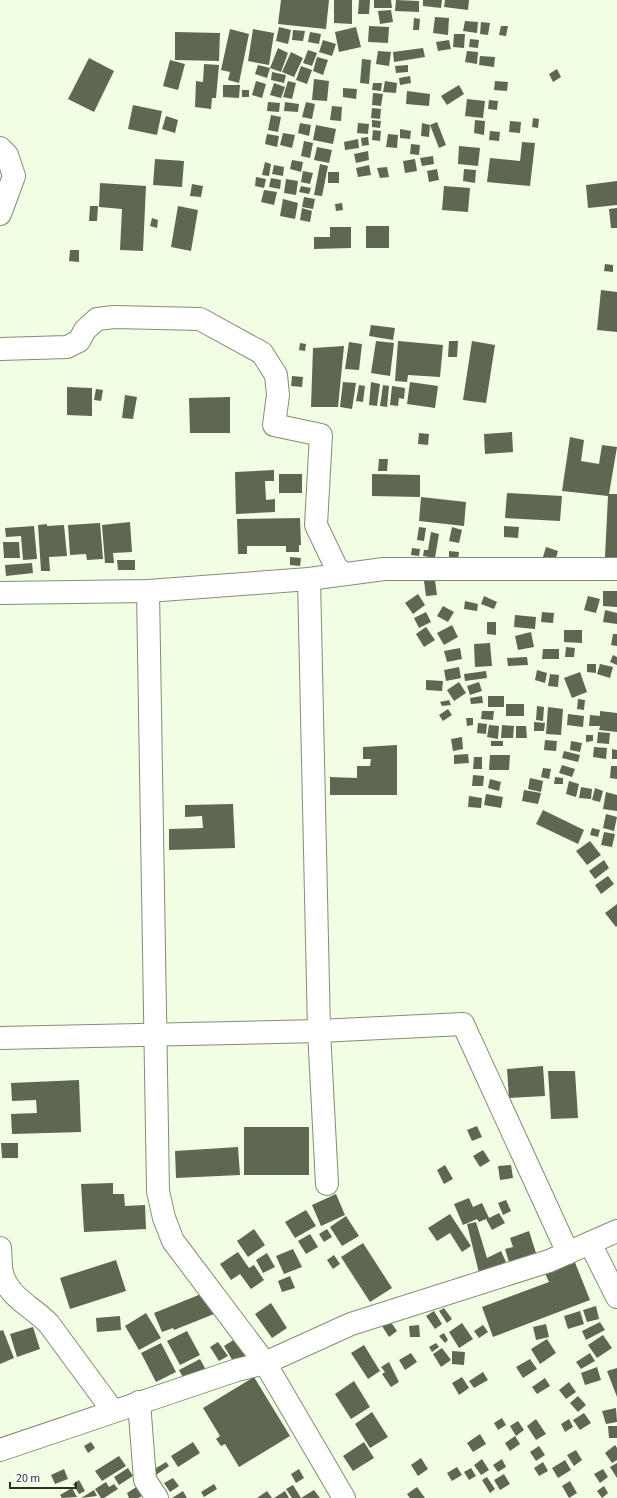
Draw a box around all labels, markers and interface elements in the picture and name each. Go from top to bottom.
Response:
scale bar [10,1464,76,1490]
text: 20 m [16,1470,40,1487]

